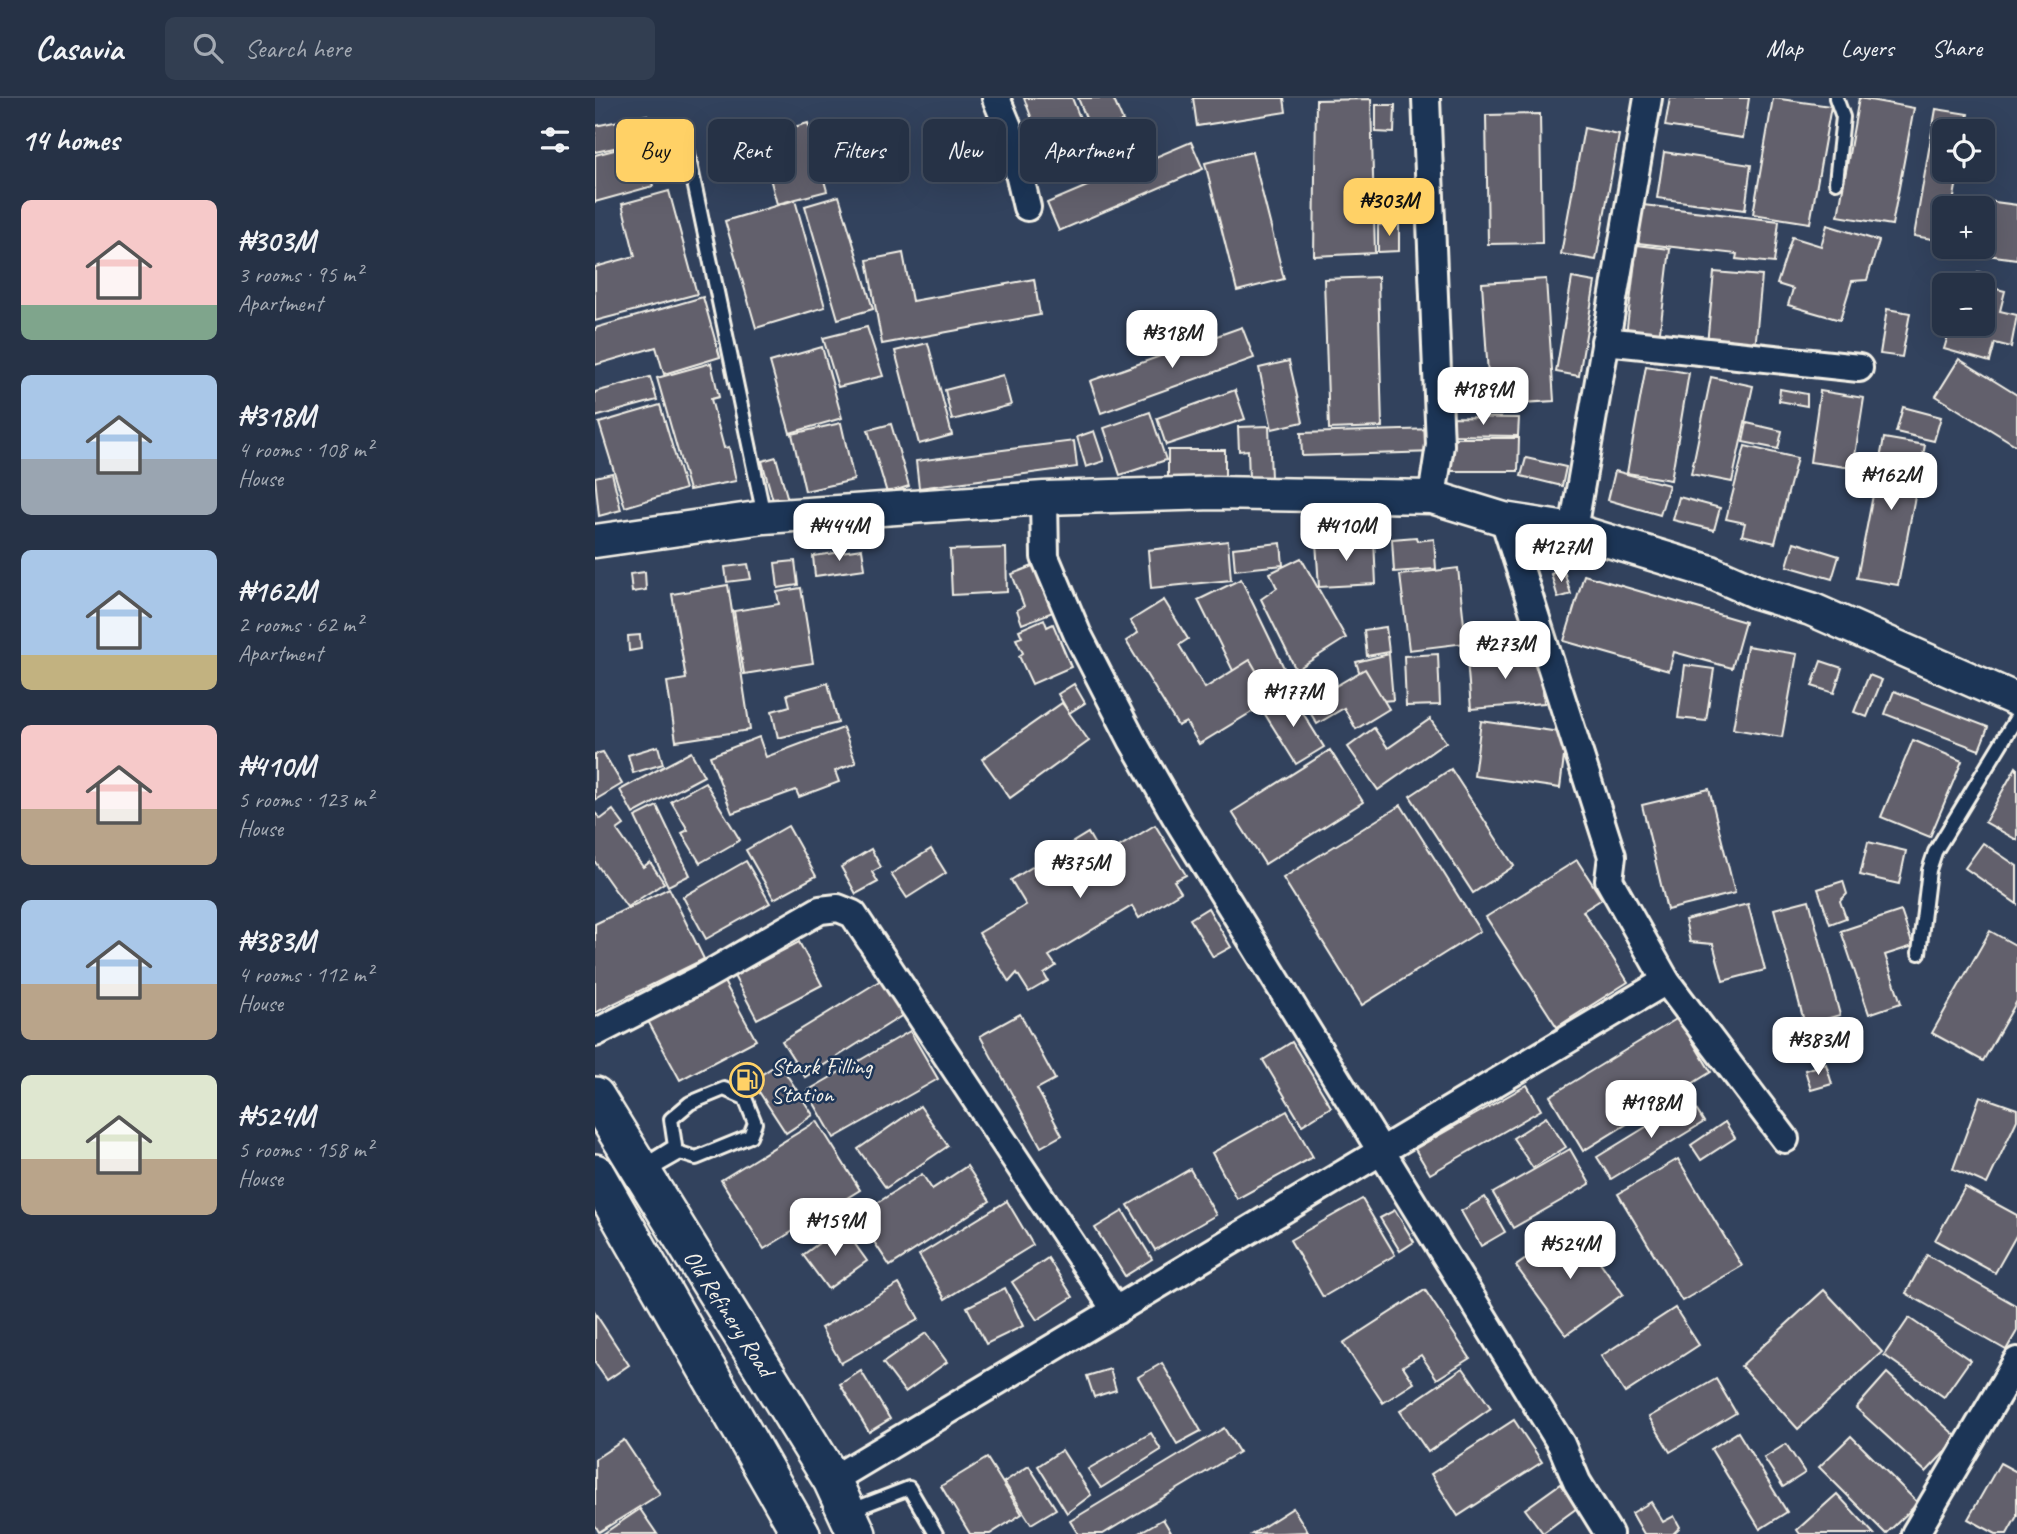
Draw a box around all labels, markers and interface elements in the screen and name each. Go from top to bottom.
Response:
search box [165,17,655,80]
text: Casavia [35,27,123,69]
icon: search [189,29,227,67]
text: Search here [245,32,351,65]
text: Map [1766,33,1803,63]
text: Layers [1841,33,1894,63]
text: Share [1932,33,1982,63]
chip: Buy [616,119,694,182]
chip: Rent [708,119,795,182]
chip: Filters [809,119,909,182]
chip: New [923,119,1006,182]
chip: Apartment [1020,119,1156,182]
map controls [1932,119,1995,336]
button: locate [1932,119,1995,182]
text: 14 homes [21,121,119,159]
icon: filters [536,121,574,159]
pin: ₦303M [1340,178,1438,238]
text: ₦303M [1359,186,1419,215]
button: + [1932,196,1995,259]
text: ₦303M [238,222,315,260]
icon: home [77,228,161,312]
text: 3 rooms · 95 m² [238,260,362,289]
button: − [1932,273,1995,336]
text: Apartment [238,289,323,318]
pin: ₦318M [1123,310,1221,370]
text: ₦318M [1142,318,1202,347]
pin: ₦189M [1434,368,1532,427]
text: ₦189M [1454,375,1512,404]
text: ₦318M [238,397,315,435]
icon: home [77,403,161,487]
text: 4 rooms · 108 m² [238,435,373,464]
pin: ₦162M [1842,452,1940,512]
text: ₦162M [1861,460,1921,489]
text: House [238,464,283,493]
pin: ₦444M [790,504,888,563]
pin: ₦410M [1297,504,1395,563]
text: ₦444M [809,511,869,540]
text: ₦410M [1316,511,1376,540]
pin: ₦127M [1512,524,1610,584]
text: ₦127M [1531,532,1591,561]
text: ₦162M [238,572,316,610]
icon: home [77,578,161,662]
text: 2 rooms · 62 m² [238,610,362,639]
pin: ₦273M [1456,622,1554,681]
text: ₦273M [1475,629,1535,658]
text: Apartment [238,639,323,668]
pin: ₦177M [1244,670,1342,729]
text: ₦177M [1264,677,1323,706]
text: ₦410M [238,747,315,785]
icon: home [77,753,161,837]
text: 5 rooms · 123 m² [238,785,373,814]
text: House [238,814,283,843]
pin: ₦375M [1031,840,1129,900]
text: ₦375M [1051,848,1109,877]
text: ₦383M [238,922,315,960]
icon: home [77,928,161,1012]
text: 4 rooms · 112 m² [238,960,373,989]
text: House [238,989,283,1018]
pin: ₦383M [1769,1018,1867,1077]
text: ₦383M [1788,1025,1848,1054]
place label: Stark Filling Station [771,1051,874,1109]
fuel station icon: Stark Filling Station [728,1061,766,1099]
pin: ₦198M [1602,1080,1700,1140]
text: ₦198M [1622,1088,1680,1117]
text: ₦524M [238,1097,315,1135]
icon: home [77,1103,161,1187]
text: 5 rooms · 158 m² [238,1135,373,1164]
text: House [238,1164,283,1193]
pin: ₦159M [786,1198,884,1258]
text: ₦159M [806,1206,864,1235]
pin: ₦524M [1521,1222,1619,1281]
text: ₦524M [1541,1229,1599,1258]
street label: Old Refinery Road [677,1244,783,1385]

